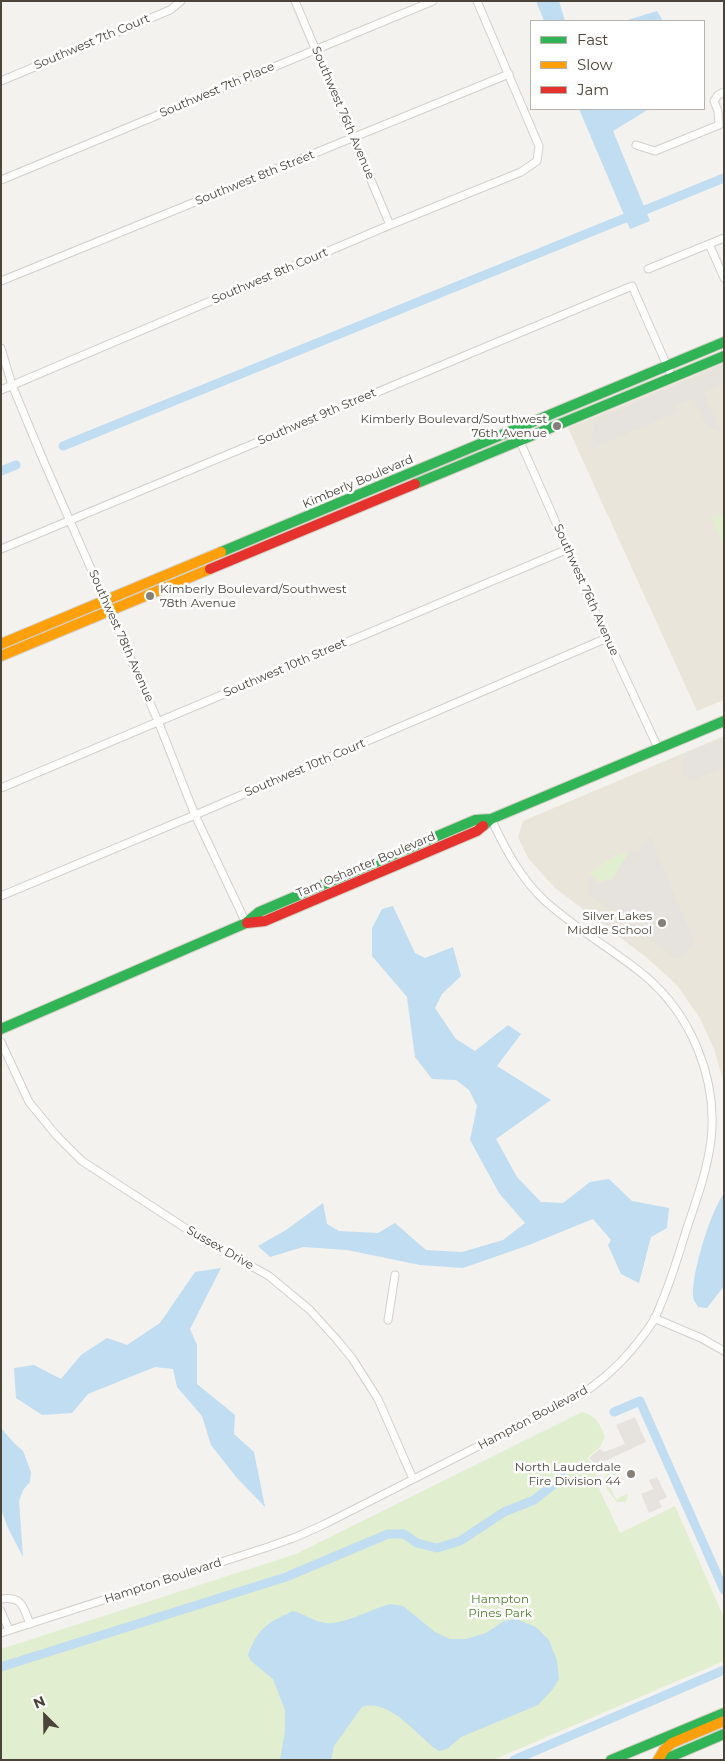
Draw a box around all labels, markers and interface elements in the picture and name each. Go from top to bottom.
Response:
street label: Southwest 7th Court [32,11,152,73]
legend [530,20,705,110]
text: Fast [577,30,608,49]
street label: Southwest 76th Avenue [308,44,378,182]
text: Slow [577,55,613,74]
street label: Southwest 7th Place [158,59,276,121]
text: Jam [577,80,609,99]
street label: Southwest 8th Street [193,147,317,209]
street label: Southwest 8th Court [210,245,330,307]
street label: Southwest 9th Street [256,386,378,448]
place label: Kimberly Boulevard/Southwest 76th Avenue [360,412,547,440]
marker: Kimberly Boulevard/Southwest 76th Avenue [551,420,563,432]
street label: Kimberly Boulevard [301,452,415,512]
street label: Southwest 76th Avenue [550,522,622,658]
street label: Southwest 78th Avenue [85,568,157,704]
place label: Kimberly Boulevard/Southwest 78th Avenue [160,582,347,610]
marker: Kimberly Boulevard/Southwest 78th Avenue [144,590,156,602]
street label: Southwest 10th Street [221,636,349,700]
street label: Southwest 10th Court [243,736,367,800]
street label: Tam Oshanter Boulevard [294,829,438,901]
place label: Silver Lakes Middle School [567,909,652,937]
marker: Silver Lakes Middle School [656,917,668,929]
street label: Sussex Drive [184,1223,256,1273]
street label: Hampton Boulevard [476,1383,590,1453]
place label: North Lauderdale Fire Division 44 [515,1460,621,1488]
marker: North Lauderdale Fire Division 44 [625,1468,637,1480]
street label: Hampton Boulevard [103,1555,223,1607]
park label: Hampton Pines Park [468,1592,532,1620]
north arrow [20,1691,70,1741]
text: N [30,1692,48,1713]

